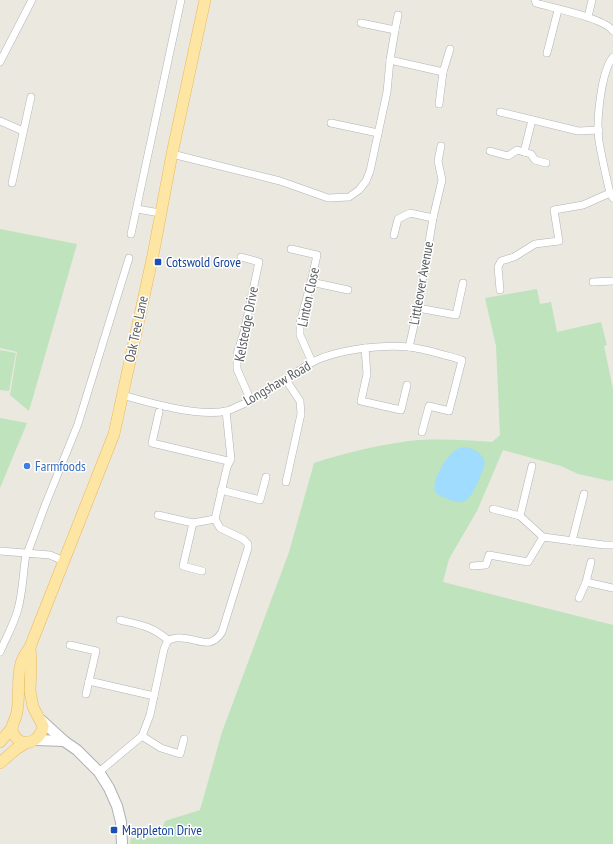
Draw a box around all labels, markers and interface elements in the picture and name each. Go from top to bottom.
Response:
street label: Littleover Avenue [405,240,437,326]
place label: Cotswold Grove [166,253,241,271]
marker: Cotswold Grove [153,257,163,267]
street label: Linton Close [293,266,323,328]
street label: Kelstedge Drive [230,285,262,363]
street label: Oak Tree Lane [120,294,152,364]
street label: Longshaw Road [240,357,314,409]
place label: Farmfoods [35,457,86,475]
marker: Farmfoods [22,461,32,471]
place label: Mappleton Drive [122,821,202,839]
marker: Mappleton Drive [109,825,119,835]

